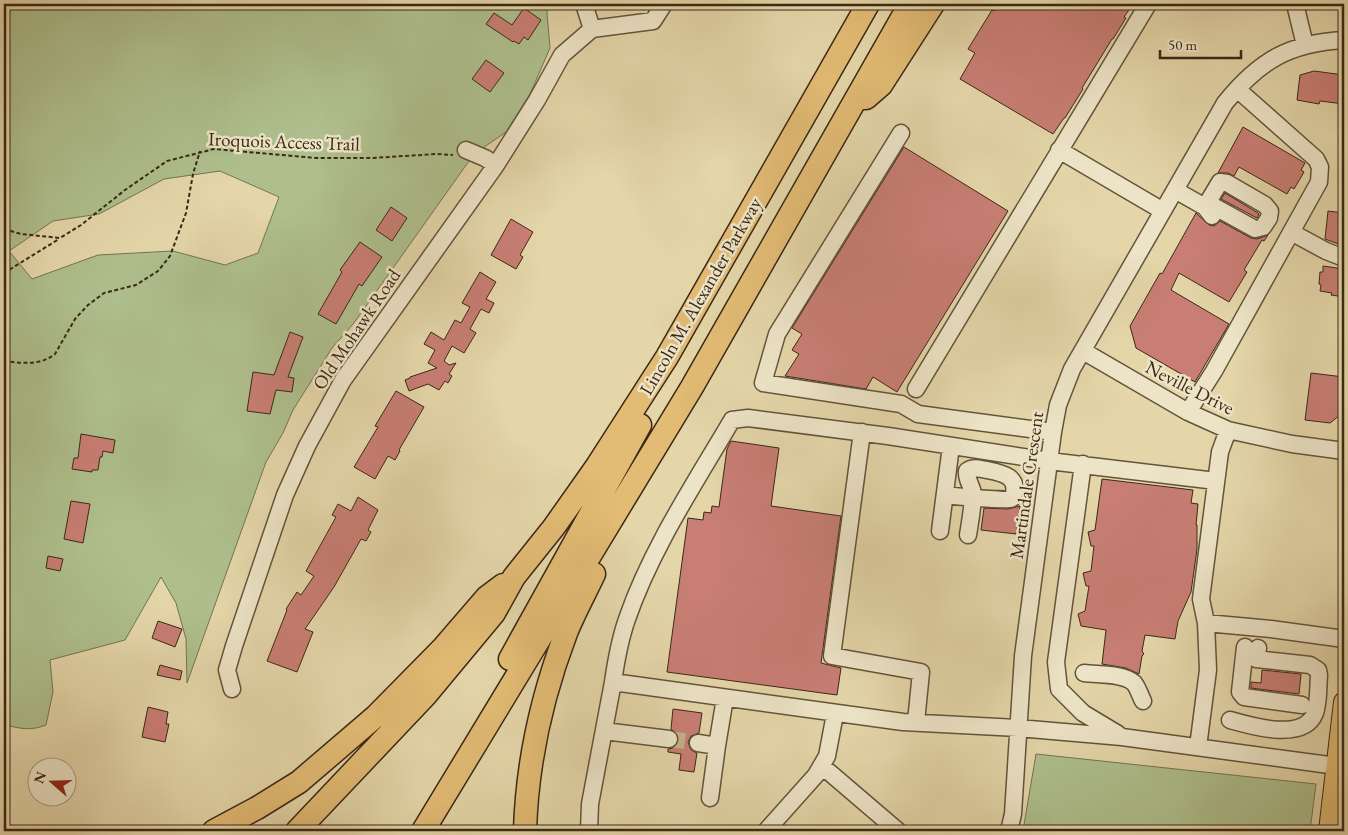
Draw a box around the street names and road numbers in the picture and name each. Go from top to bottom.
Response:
street label: Iroquois Access Trail [208,126,361,157]
street label: Lincoln M. Alexander Parkway [634,192,768,400]
street label: Old Mohawk Road [307,264,406,395]
street label: Neville Drive [1141,354,1238,420]
street label: Martindale Crescent [1004,410,1049,560]

